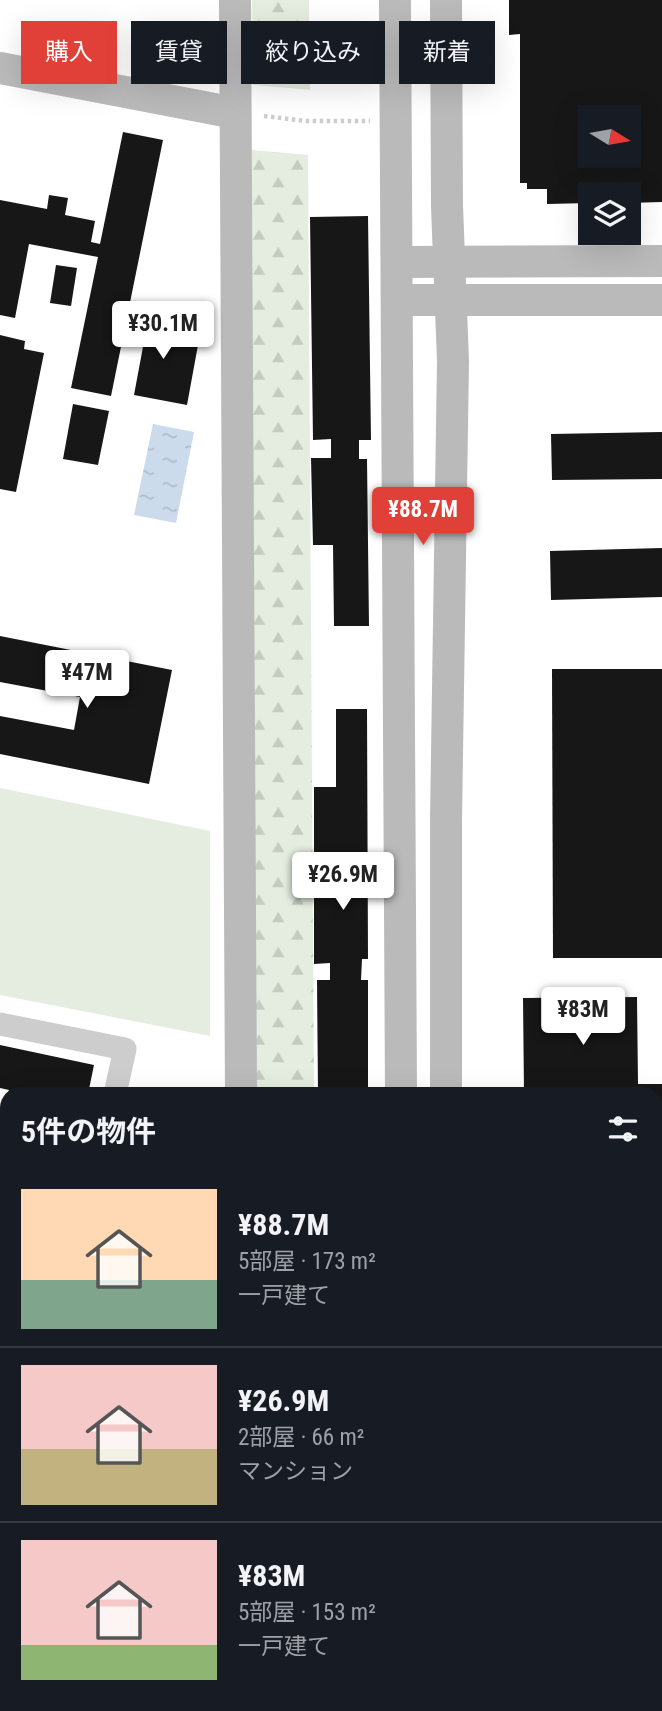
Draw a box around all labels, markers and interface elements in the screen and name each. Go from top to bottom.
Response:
chip: 購入 [21,21,117,84]
chip: 賃貸 [131,21,227,84]
chip: 絞り込み [241,21,385,84]
chip: 新着 [399,21,495,84]
north arrow [578,105,640,168]
map controls [578,105,641,245]
button: layers [578,182,641,245]
pin: ¥30.1M [106,302,220,361]
text: ¥30.1M [128,310,198,337]
pin: ¥88.7M [366,488,480,547]
text: ¥88.7M [388,496,458,523]
pin: ¥47M [46,650,128,710]
text: ¥47M [61,659,113,686]
pin: ¥26.9M [286,852,400,912]
text: ¥26.9M [308,861,378,888]
pin: ¥83M [542,988,624,1047]
text: ¥83M [557,996,609,1023]
icon: filters [604,1110,642,1148]
text: 5件の物件 [21,1114,156,1149]
text: ¥88.7M [238,1207,329,1242]
icon: home [77,1217,161,1301]
text: 5部屋 · 173 m² [238,1248,376,1275]
text: 一戸建て [238,1282,330,1309]
text: ¥26.9M [238,1383,329,1418]
icon: home [77,1393,161,1477]
text: 2部屋 · 66 m² [238,1424,364,1451]
text: マンション [238,1458,353,1485]
text: ¥83M [238,1558,305,1593]
icon: home [77,1568,161,1652]
text: 5部屋 · 153 m² [238,1599,376,1626]
text: 一戸建て [238,1633,330,1660]

